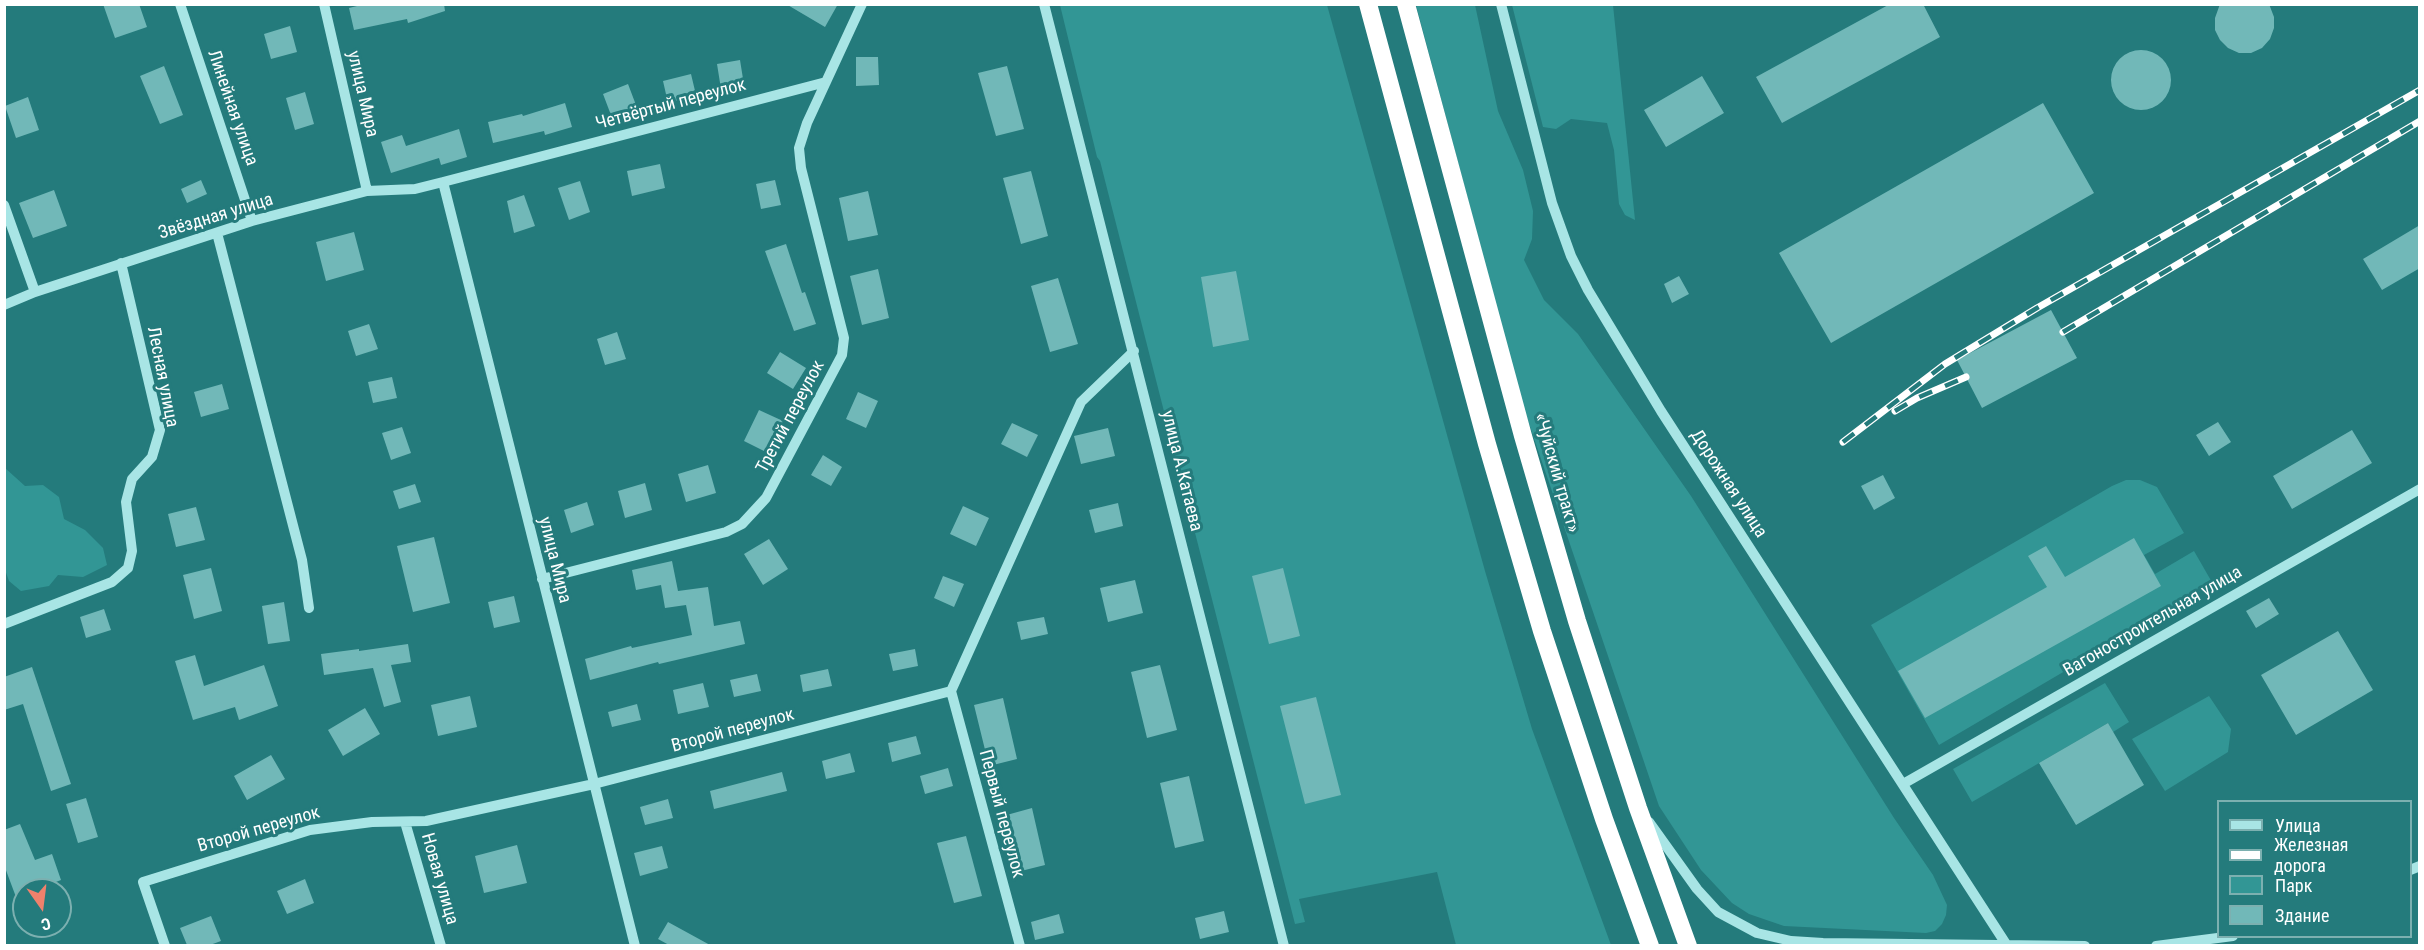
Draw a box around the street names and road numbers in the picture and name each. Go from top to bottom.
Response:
street label: Линейная улица [202,47,262,169]
street label: улица Мира [342,49,382,139]
street label: Четвёртый переулок [594,75,748,135]
street label: Звёздная улица [156,189,276,245]
street label: Лесная улица [142,325,182,429]
street label: Третий переулок [752,357,830,477]
street label: улица А.Катаева [1156,408,1206,534]
street label: «Чуйский тракт» [1529,411,1583,535]
street label: Дорожная улица [1685,426,1771,542]
street label: улица Мира [533,515,575,605]
street label: Вагоностроительная улица [2060,562,2246,682]
street label: Второй переулок [669,704,797,758]
street label: Первый переулок [973,748,1029,880]
street label: Второй переулок [195,802,323,858]
street label: Новая улица [416,831,462,927]

